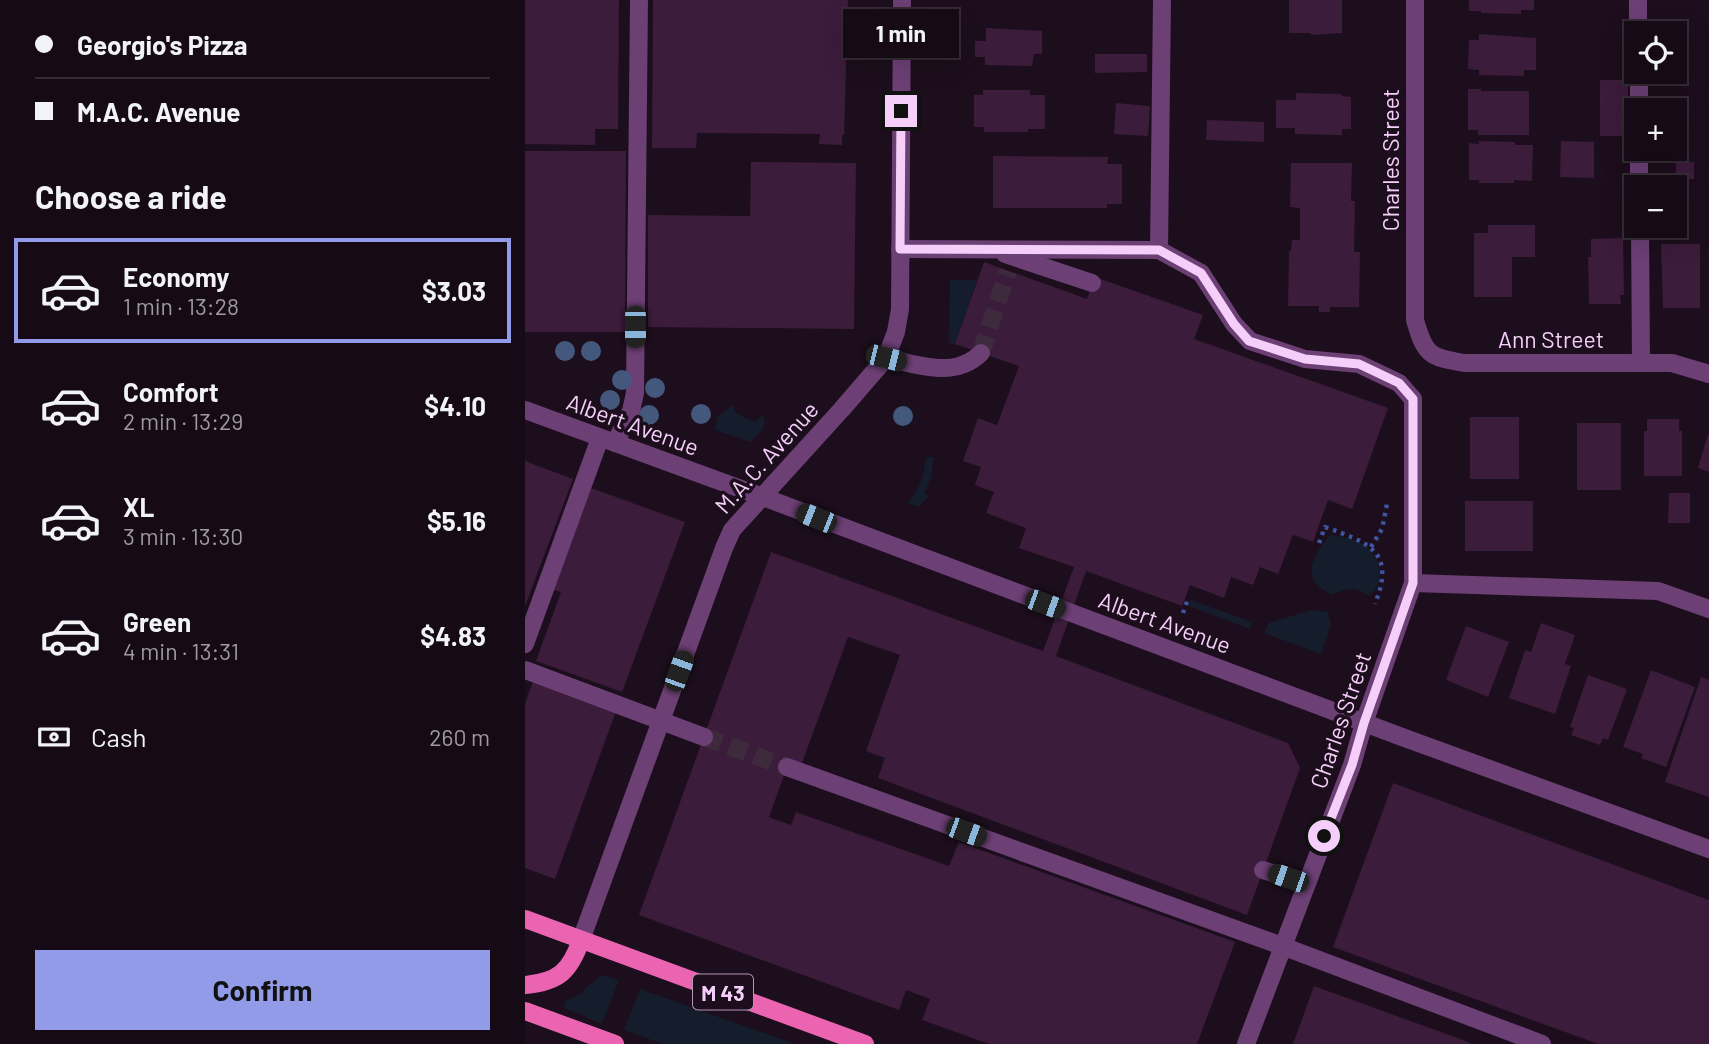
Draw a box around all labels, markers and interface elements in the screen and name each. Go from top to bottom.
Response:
callout: 1 min [843,10,959,58]
text: 1 min [876,19,926,47]
map controls [1624,21,1687,238]
button: locate [1624,21,1687,84]
text: Georgio's Pizza [77,29,248,60]
street label: Charles Street [1376,89,1404,231]
route end [885,95,917,127]
text: M.A.C. Avenue [77,96,241,127]
button: + [1624,98,1687,161]
button: − [1624,175,1687,238]
text: Choose a ride [35,177,227,215]
icon: car [39,259,102,322]
text: Economy [123,261,229,292]
text: $3.03 [422,275,486,306]
text: 1 min · 13:28 [123,292,239,320]
car [625,306,646,348]
street label: Ann Street [1498,325,1604,353]
car [864,343,909,373]
icon: car [39,374,102,437]
text: Comfort [123,376,219,407]
street label: Albert Avenue [563,387,703,461]
text: $4.10 [424,390,486,421]
street label: M.A.C. Avenue [708,395,824,519]
text: 2 min · 13:29 [123,407,243,435]
icon: car [39,489,102,552]
text: XL [123,491,154,522]
car [793,500,840,536]
text: $5.16 [427,505,486,536]
text: 3 min · 13:30 [123,522,243,550]
street label: Albert Avenue [1095,585,1235,659]
car [1022,587,1069,621]
icon: car [39,604,102,667]
text: Green [123,606,191,637]
text: $4.83 [420,620,486,651]
text: 4 min · 13:31 [123,637,239,665]
car [662,648,697,694]
street label: Charles Street [1304,648,1376,792]
icon: cash [35,718,73,756]
text: Cash [91,721,146,752]
text: 260 m [429,723,490,751]
car [943,815,990,849]
route start [1308,820,1340,852]
car [1265,861,1312,895]
button: Confirm [35,950,490,1030]
road number: M 43 [693,974,753,1010]

